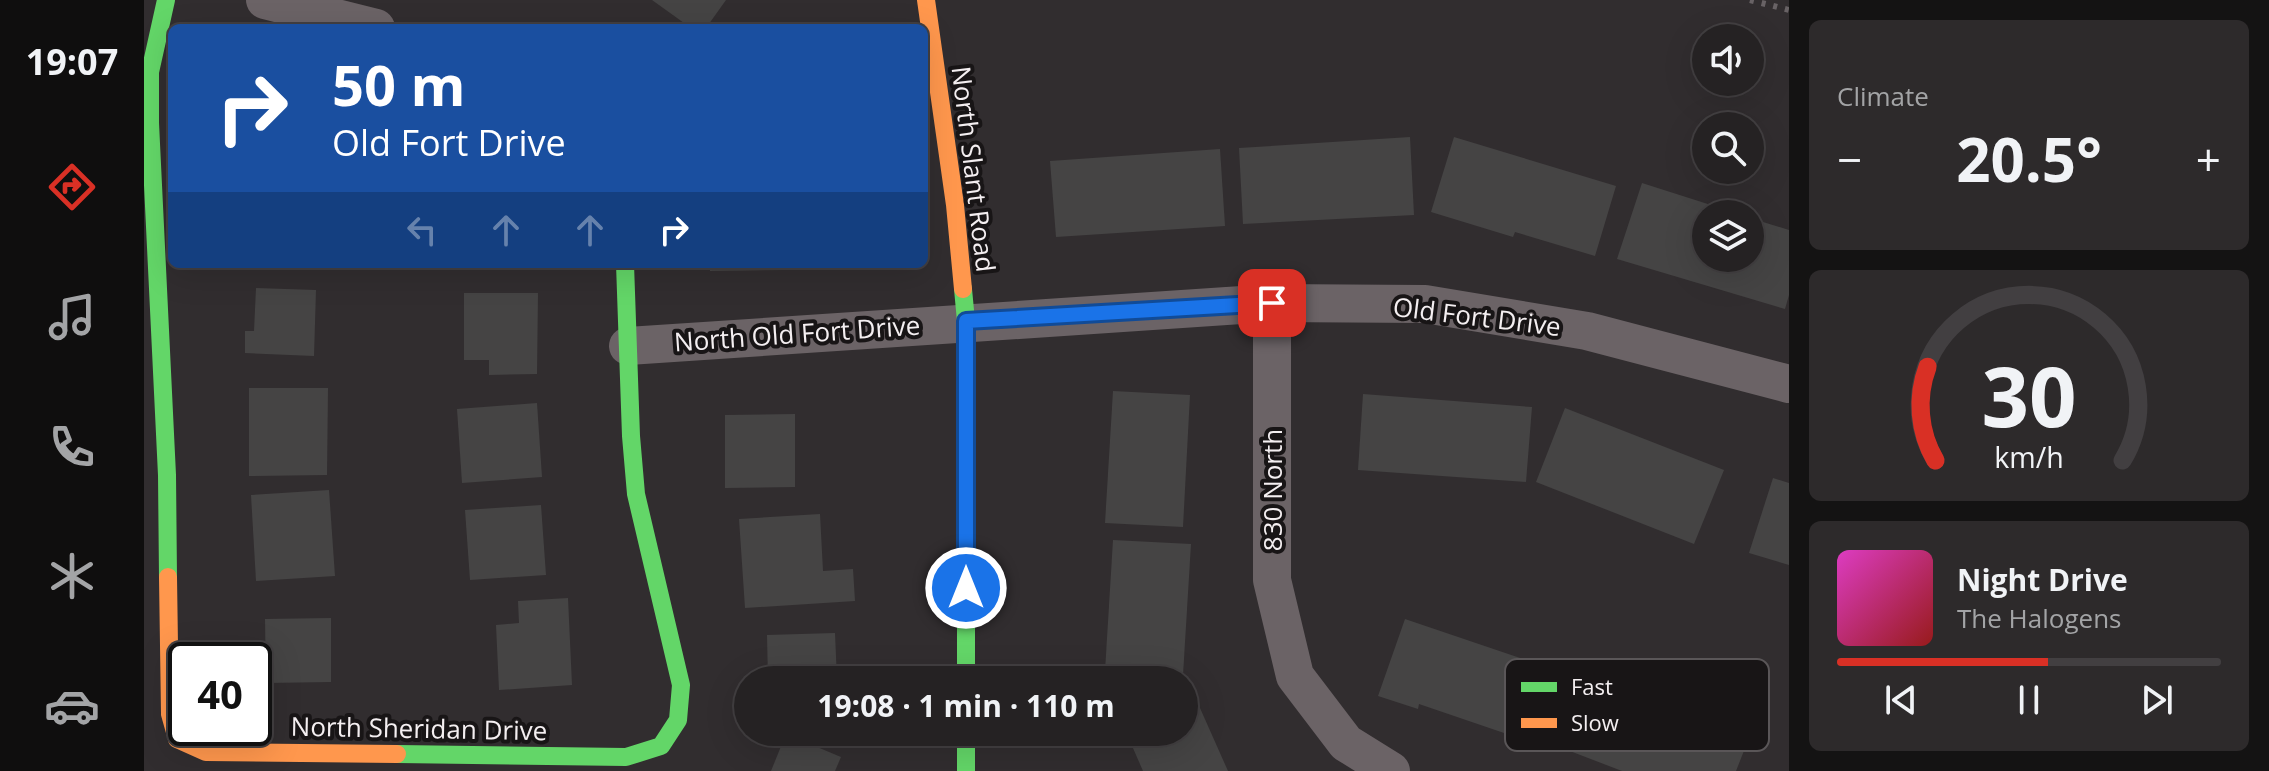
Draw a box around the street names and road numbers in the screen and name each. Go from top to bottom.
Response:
street label: North Slant Road [944,64,1004,274]
street label: Old Fort Drive [1391,288,1563,344]
street label: North Old Fort Drive [673,306,921,360]
street label: 830 North [1254,429,1290,551]
street label: North Sheridan Drive [290,708,548,748]

